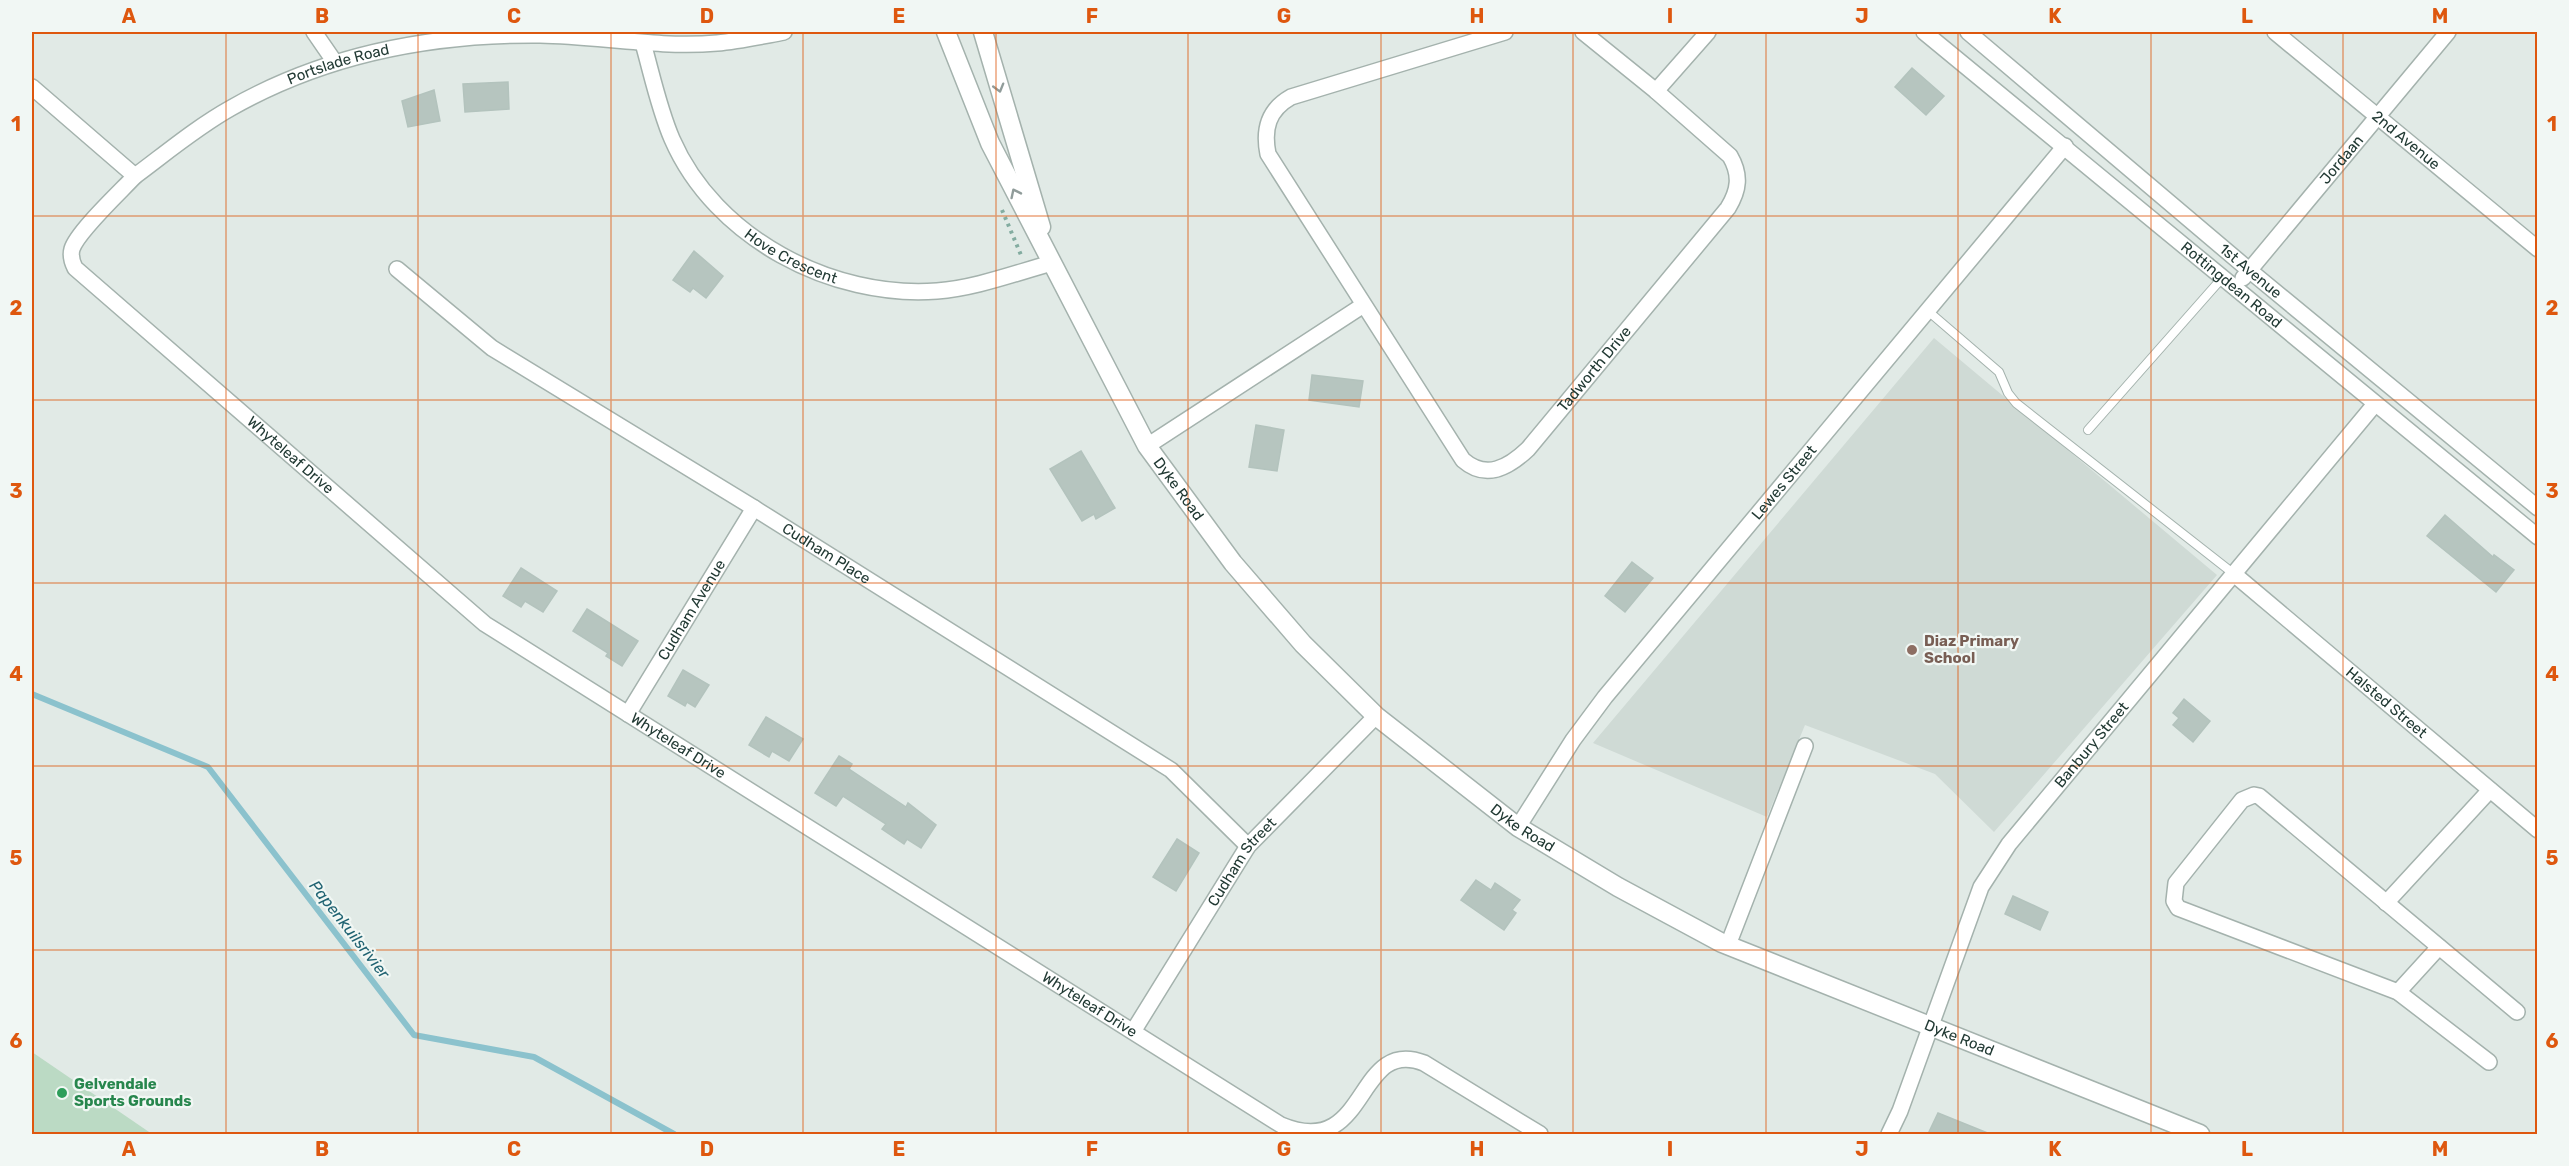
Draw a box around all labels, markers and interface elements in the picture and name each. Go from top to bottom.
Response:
text: A [122,4,137,28]
text: B [315,4,329,28]
text: C [507,4,521,28]
text: D [700,4,714,28]
text: E [893,4,905,28]
text: F [1086,4,1098,28]
text: G [1277,4,1291,28]
text: H [1470,4,1484,28]
text: I [1667,4,1673,28]
text: J [1855,4,1869,28]
text: K [2048,4,2062,28]
text: L [2241,4,2253,28]
text: M [2432,4,2448,28]
street label: Portslade Road [284,40,391,88]
one-way arrow [992,82,1004,93]
street label: 2nd Avenue [2369,107,2444,173]
text: 1 [11,112,21,136]
text: 1 [2547,112,2557,136]
street label: Jordaan [2316,132,2367,188]
one-way arrow [1010,189,1022,200]
street label: Hove Crescent [741,225,840,288]
street label: Rottingdean Road [2177,238,2286,332]
street label: 1st Avenue [2216,240,2285,302]
text: 2 [10,296,23,320]
text: 2 [2546,296,2559,320]
street label: Tadworth Drive [1554,323,1635,415]
street label: Whyteleaf Drive [243,413,338,498]
street label: Lewes Street [1748,441,1820,523]
street label: Dyke Road [1150,454,1208,524]
text: 3 [9,479,23,503]
text: 3 [2545,479,2559,503]
street label: Cudham Place [779,519,874,588]
street label: Cudham Avenue [654,556,729,663]
place label: Diaz Primary School [1924,632,2019,667]
marker: Diaz Primary School [1905,643,1919,657]
text: 4 [9,662,23,686]
text: 4 [2545,662,2559,686]
street label: Halsted Street [2342,663,2431,742]
street label: Banbury Street [2051,698,2132,791]
street label: Whyteleaf Drive [627,709,729,782]
street label: Dyke Road [1487,800,1558,856]
street label: Cudham Street [1204,814,1280,910]
text: 5 [10,846,23,870]
text: 5 [2546,846,2559,870]
water label: Papenkuilsrivier [305,876,394,983]
street label: Whyteleaf Drive [1039,968,1140,1041]
street label: Dyke Road [1922,1016,1997,1060]
text: 6 [9,1029,23,1053]
text: 6 [2545,1029,2559,1053]
place label: Gelvendale Sports Grounds [74,1075,192,1110]
marker: Gelvendale Sports Grounds [55,1086,69,1100]
text: A [122,1137,137,1161]
text: B [315,1137,329,1161]
text: C [507,1137,521,1161]
text: D [700,1137,714,1161]
text: E [893,1137,905,1161]
text: F [1086,1137,1098,1161]
text: G [1277,1137,1291,1161]
text: H [1470,1137,1484,1161]
text: I [1667,1137,1673,1161]
text: J [1855,1137,1869,1161]
text: K [2048,1137,2062,1161]
text: L [2241,1137,2253,1161]
text: M [2432,1137,2448,1161]

